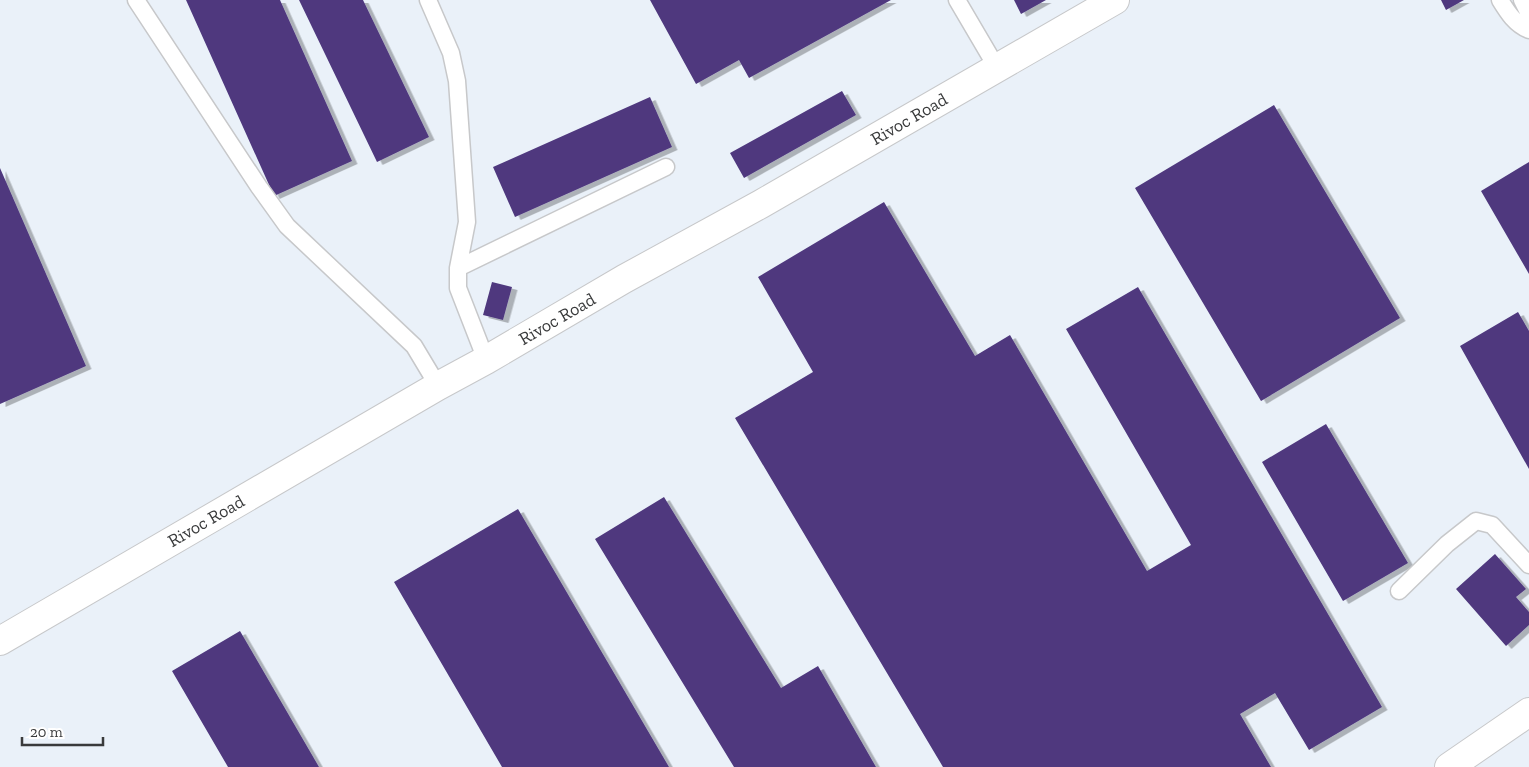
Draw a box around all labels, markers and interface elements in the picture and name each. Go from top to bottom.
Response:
street label: Rivoc Road [867,88,951,150]
street label: Rivoc Road [515,288,599,350]
street label: Rivoc Road [164,490,248,552]
scale bar [22,714,104,746]
text: 20 m [30,723,63,741]

